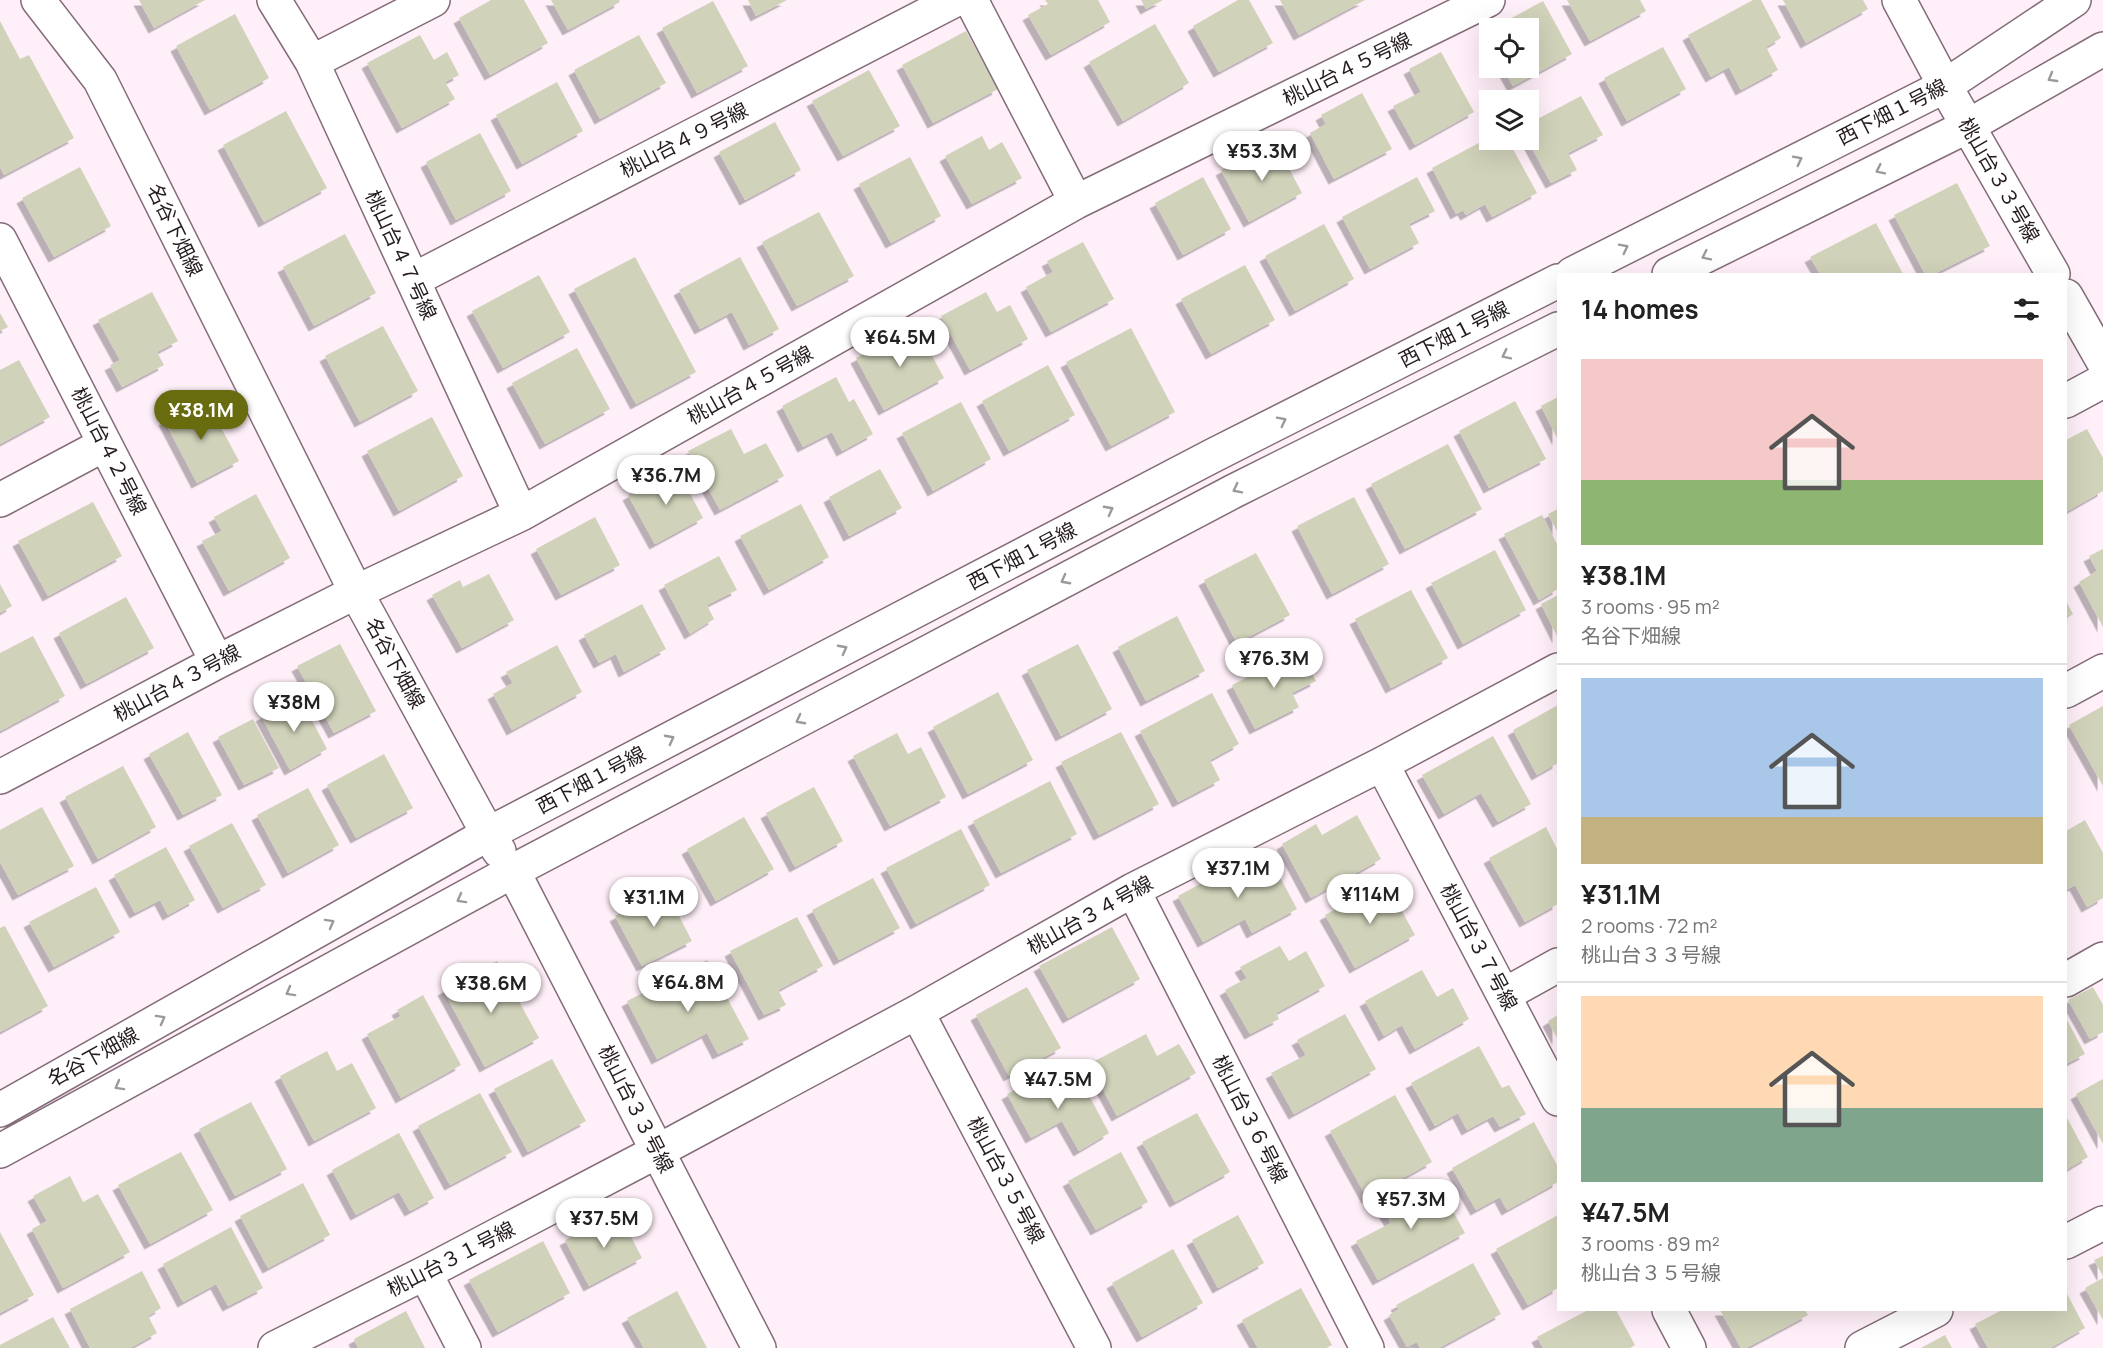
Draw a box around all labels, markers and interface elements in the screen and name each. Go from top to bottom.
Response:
map controls [1479,18,1539,150]
button: locate [1479,18,1539,78]
street label: 桃山台４５号線 [1278,26,1416,111]
one-way arrow [2048,70,2058,82]
street label: 西下畑１号線 [1832,72,1951,151]
button: layers [1479,90,1539,150]
street label: 桃山台４９号線 [615,96,752,183]
street label: 桃山台３３号線 [1953,112,2046,247]
pin: ¥53.3M [1213,131,1311,182]
text: ¥53.3M [1227,137,1297,164]
one-way arrow [1792,156,1803,167]
one-way arrow [1876,162,1887,174]
street label: 名谷下畑線 [141,179,210,281]
street label: 桃山台４７号線 [360,186,443,324]
one-way arrow [1618,244,1629,255]
one-way arrow [1701,249,1712,261]
text: 14 homes [1581,291,1699,327]
icon: filters [2010,293,2043,326]
street label: 西下畑１号線 [1394,294,1513,373]
pin: ¥64.5M [851,317,949,368]
text: ¥64.5M [864,323,936,350]
street label: 桃山台４５号線 [682,339,818,430]
one-way arrow [1502,348,1513,360]
street label: 桃山台４２号線 [66,382,153,519]
pin: ¥38.1M [152,390,250,441]
text: ¥38.1M [168,396,234,423]
icon: home [1758,398,1866,506]
one-way arrow [1276,417,1287,428]
pin: ¥36.7M [617,455,715,506]
text: ¥36.7M [631,461,701,488]
one-way arrow [1233,482,1244,493]
one-way arrow [1103,506,1113,517]
street label: 西下畑１号線 [962,515,1081,596]
text: ¥38.1M [1581,557,1666,593]
one-way arrow [1061,573,1071,584]
text: 3 rooms · 95 m² [1581,593,1720,620]
street label: 名谷下畑線 [359,612,431,713]
text: 名谷下畑線 [1581,622,1681,649]
street label: 桃山台４３号線 [109,638,245,727]
pin: ¥76.3M [1225,638,1323,689]
text: ¥76.3M [1239,644,1309,671]
one-way arrow [837,645,847,656]
pin: ¥38M [258,682,330,733]
text: ¥38M [267,688,321,715]
one-way arrow [795,713,806,724]
icon: home [1758,717,1866,825]
one-way arrow [664,735,674,746]
street label: 西下畑１号線 [531,739,650,820]
pin: ¥37.1M [1189,848,1287,899]
text: ¥37.1M [1206,854,1270,881]
street label: 桃山台３４号線 [1022,869,1158,960]
pin: ¥114M [1328,874,1412,925]
text: ¥31.1M [1581,876,1661,912]
pin: ¥31.1M [605,877,703,928]
street label: 桃山台３７号線 [1435,879,1524,1015]
text: ¥114M [1340,880,1400,907]
text: ¥31.1M [623,883,685,910]
one-way arrow [457,892,468,903]
text: 2 rooms · 72 m² [1581,912,1717,939]
one-way arrow [324,919,335,931]
text: 桃山台３３号線 [1581,941,1721,968]
pin: ¥64.8M [639,962,737,1013]
pin: ¥38.6M [442,963,540,1014]
text: ¥64.8M [652,968,724,995]
text: ¥38.6M [455,969,527,996]
one-way arrow [286,985,296,996]
one-way arrow [155,1015,165,1026]
street label: 名谷下畑線 [42,1021,143,1093]
icon: home [1758,1035,1866,1143]
street label: 桃山台３３号線 [593,1040,680,1177]
street label: 桃山台３６号線 [1207,1050,1294,1187]
pin: ¥47.5M [1009,1059,1107,1110]
text: ¥47.5M [1024,1065,1092,1092]
one-way arrow [115,1079,125,1090]
street label: 桃山台３５号線 [962,1112,1051,1248]
pin: ¥57.3M [1362,1179,1460,1230]
text: ¥57.3M [1376,1185,1446,1212]
text: ¥47.5M [1581,1194,1670,1230]
pin: ¥37.5M [555,1198,653,1249]
text: ¥37.5M [569,1204,639,1231]
street label: 桃山台３１号線 [382,1215,519,1302]
text: 3 rooms · 89 m² [1581,1230,1720,1257]
text: 桃山台３５号線 [1581,1259,1721,1286]

